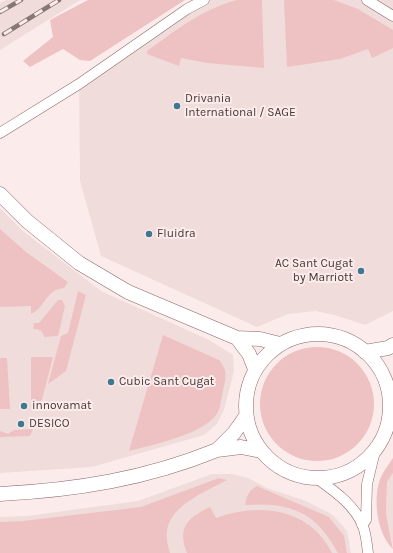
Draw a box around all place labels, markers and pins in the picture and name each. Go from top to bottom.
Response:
place label: Drivania International / SAGE [185,92,296,120]
marker: Drivania International / SAGE [172,101,182,111]
place label: Fluidra [157,227,196,241]
marker: Fluidra [144,229,154,239]
place label: AC Sant Cugat by Marriott [275,257,353,285]
marker: AC Sant Cugat by Marriott [356,266,366,276]
place label: Cubic Sant Cugat [119,375,214,389]
marker: Cubic Sant Cugat [106,377,116,387]
place label: innovamat [32,399,92,413]
marker: innovamat [19,401,29,411]
place label: DESICO [29,417,69,431]
marker: DESICO [16,419,26,429]

